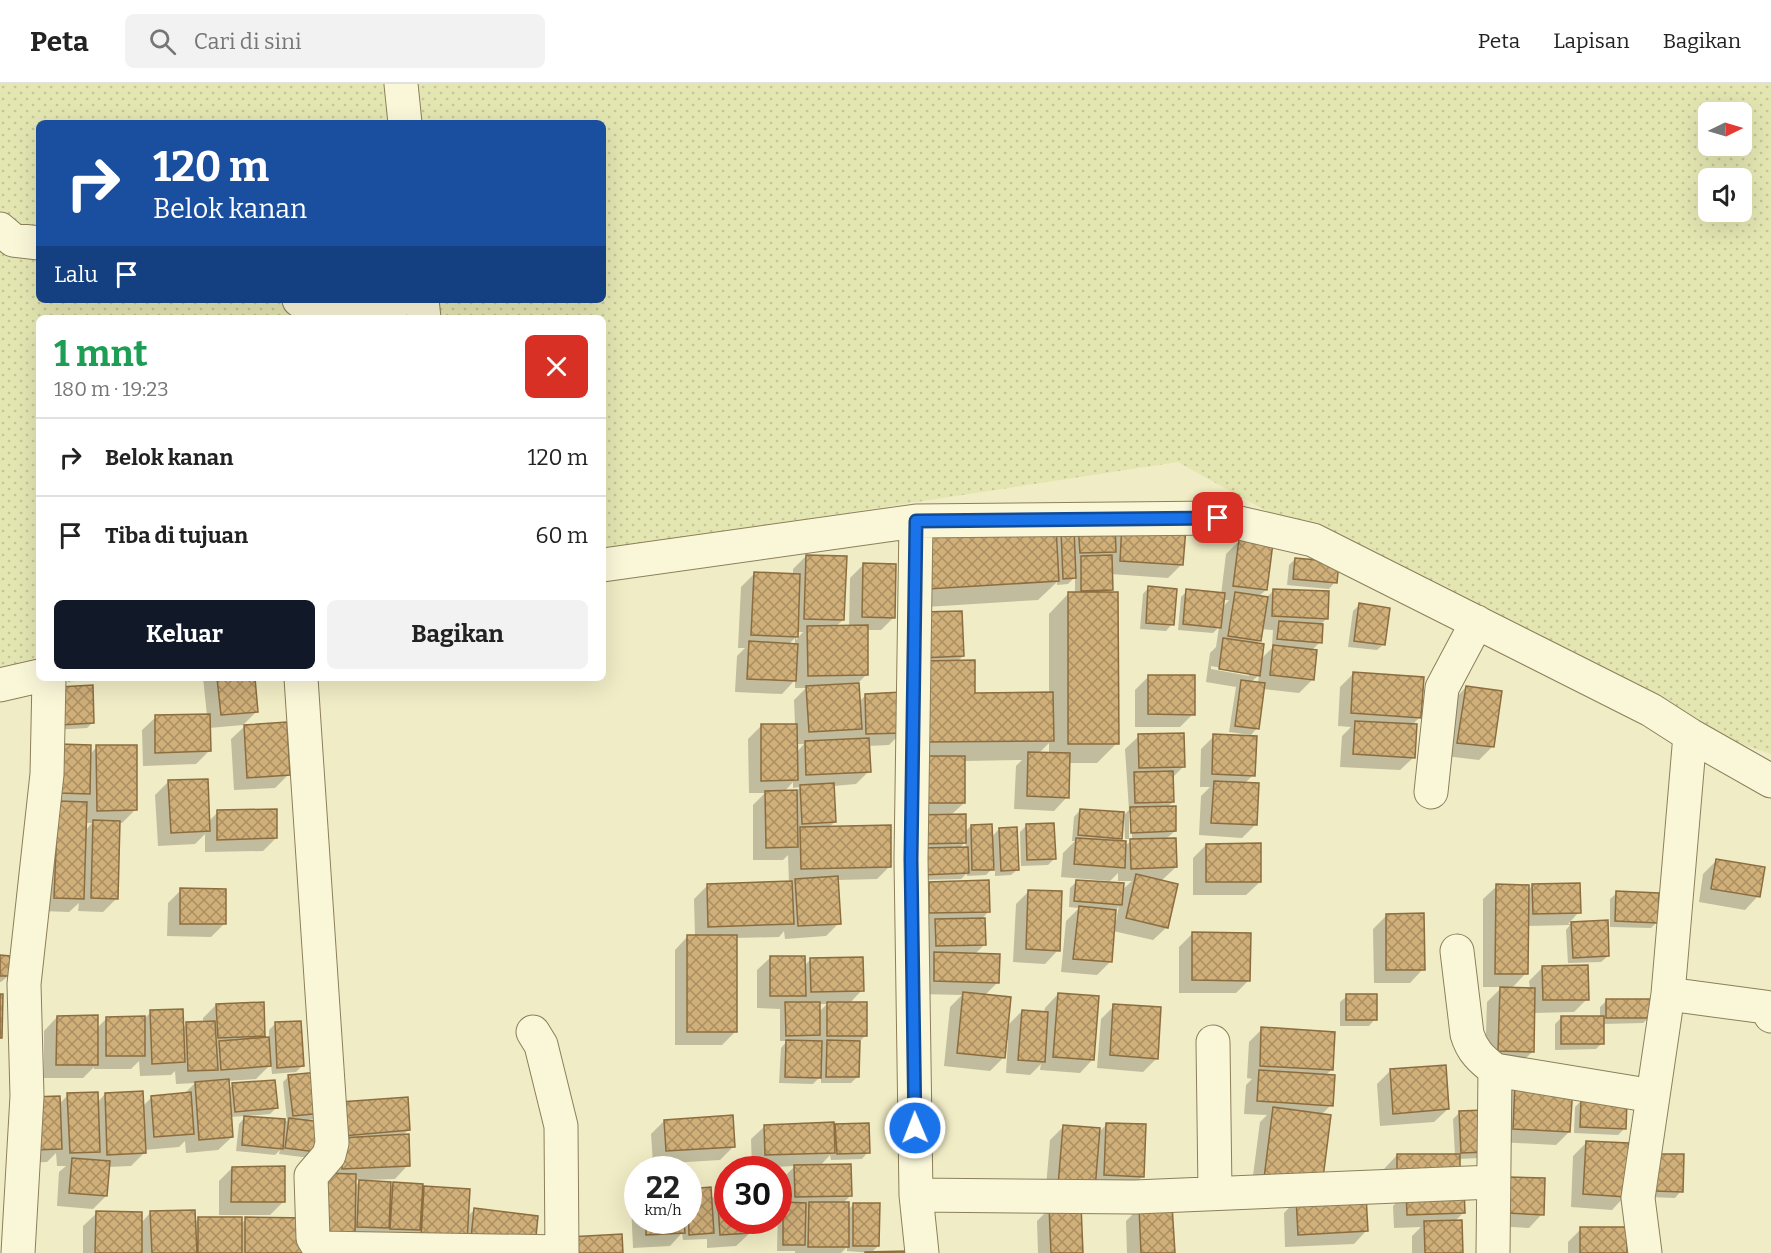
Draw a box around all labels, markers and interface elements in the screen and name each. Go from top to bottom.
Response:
search box [125,14,545,68]
text: Peta [30,25,89,58]
icon: search [146,25,179,58]
text: Cari di sini [194,28,301,55]
text: Peta [1478,28,1520,54]
text: Lapisan [1553,28,1630,54]
text: Bagikan [1663,28,1741,54]
north arrow [1698,102,1752,156]
map controls [1698,102,1752,222]
text: 120 m [153,142,269,192]
icon: right [54,144,132,222]
button: sound [1698,168,1752,222]
text: Belok kanan [153,193,307,225]
icon: arrive [110,258,143,291]
text: Lalu [54,261,98,288]
text: 1 mnt [54,332,148,376]
button: close [525,335,588,398]
text: 180 m · 19:23 [54,377,169,401]
icon: right [54,441,87,474]
text: Belok kanan [105,444,233,471]
text: 120 m [528,444,588,471]
pin [1192,492,1243,543]
icon: arrive [1201,501,1234,534]
icon: arrive [54,519,87,552]
text: Tiba di tujuan [105,522,248,549]
text: 60 m [536,522,588,549]
button: Keluar [54,600,315,669]
button: Bagikan [327,600,588,669]
position arrow [883,1096,947,1160]
speed limit sign: 30 [714,1156,792,1234]
text: 22 [646,1170,680,1206]
text: km/h [644,1201,682,1219]

